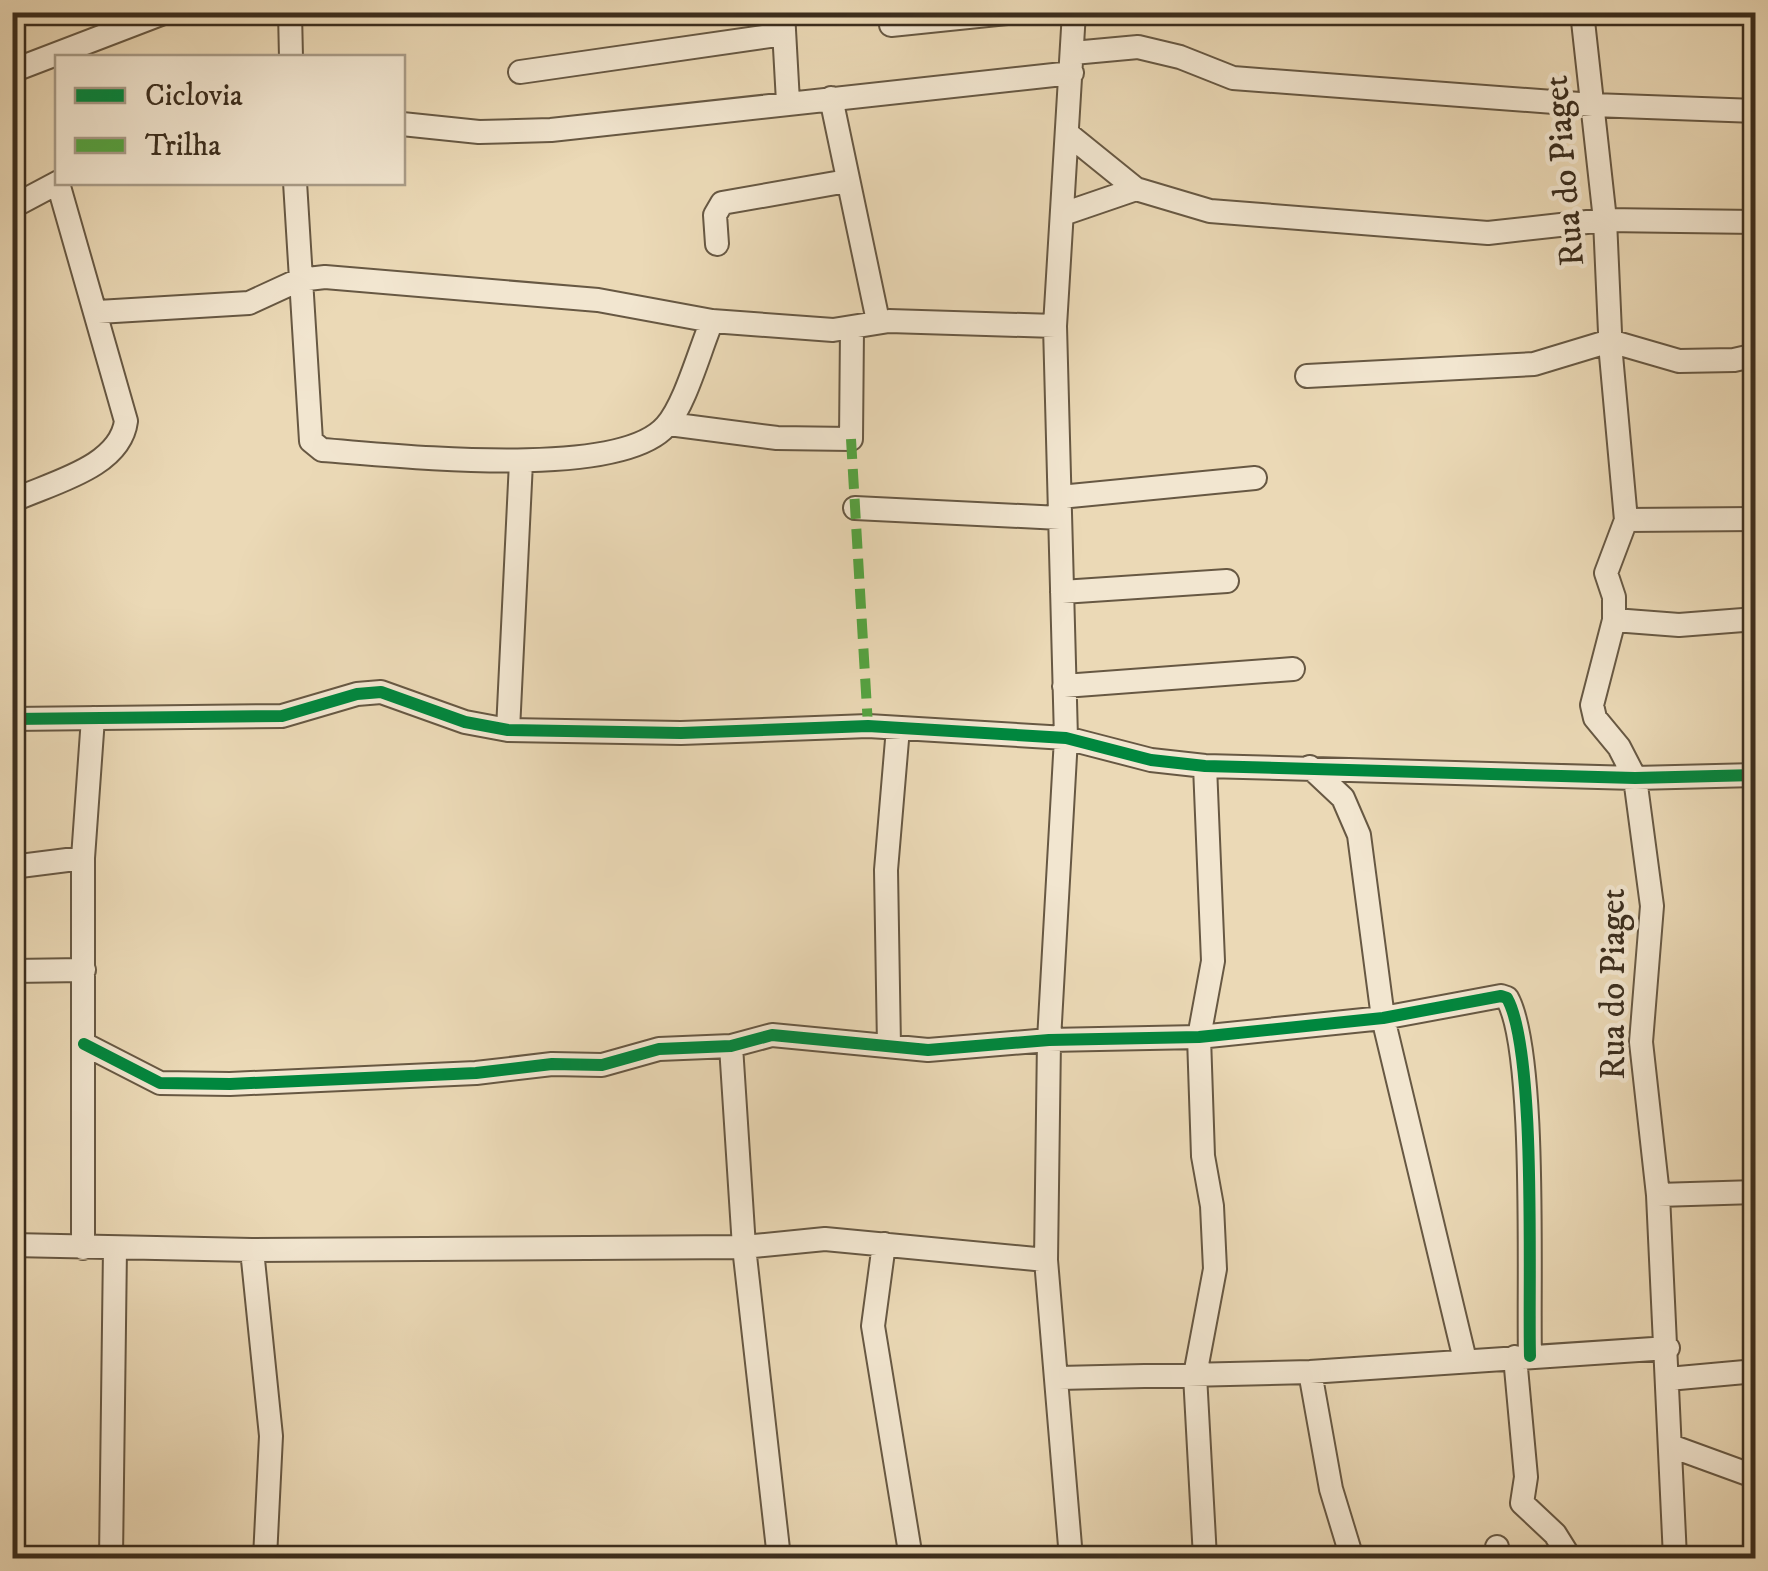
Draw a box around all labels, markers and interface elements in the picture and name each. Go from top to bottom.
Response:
legend [55,55,405,185]
street label: Rua do Piaget [1535,74,1595,268]
text: Ciclovia [145,78,243,115]
text: Trilha [145,128,221,165]
street label: Rua do Piaget [1592,888,1636,1080]

